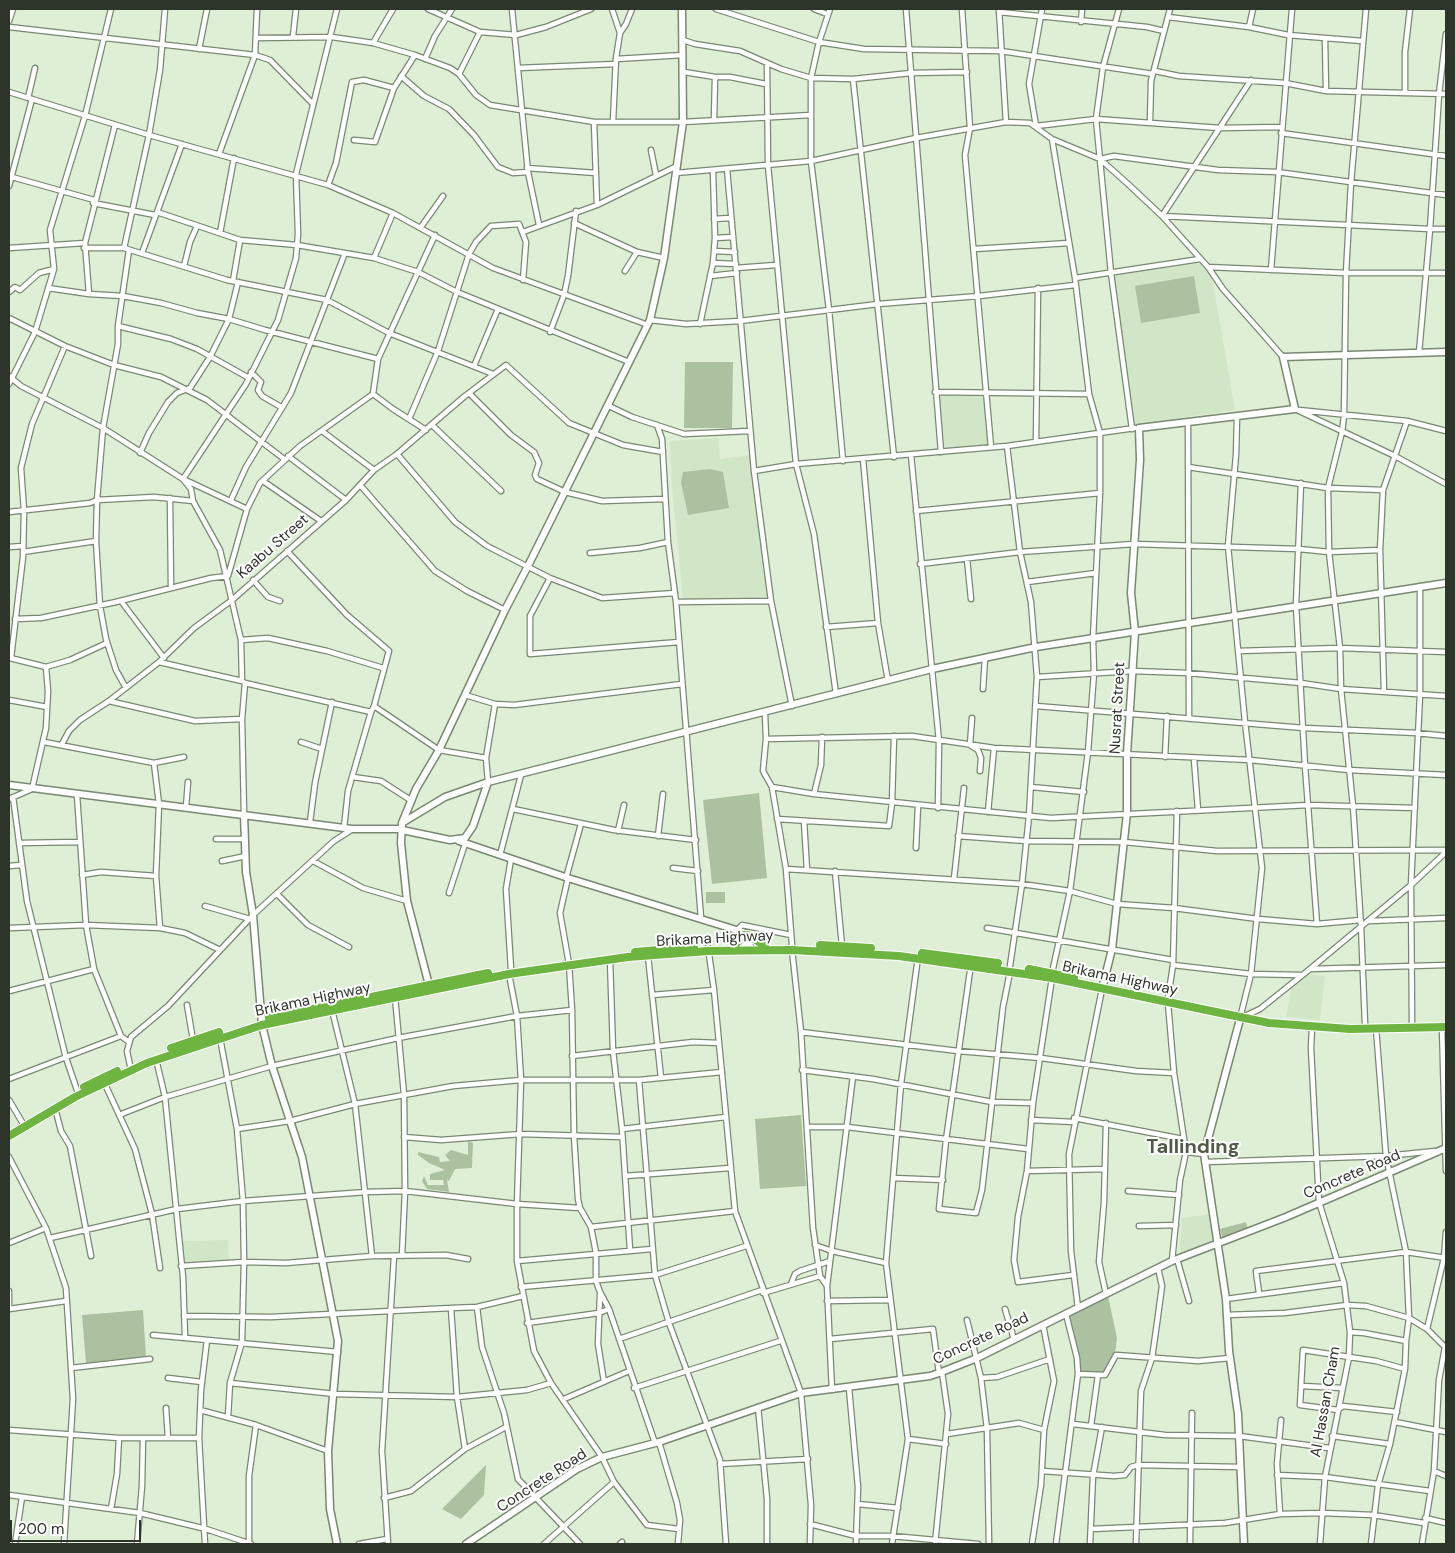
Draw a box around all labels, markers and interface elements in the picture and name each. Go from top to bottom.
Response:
street label: Kaabu Street [233,511,313,583]
street label: Nusrat Street [1107,661,1129,755]
street label: Brikama Highway [656,927,774,951]
street label: Brikama Highway [1061,958,1179,1000]
street label: Brikama Highway [254,979,372,1021]
district label: Tallinding [1146,1136,1240,1160]
street label: Concrete Road [1301,1147,1403,1203]
street label: Concrete Road [930,1309,1032,1369]
street label: Al Hassan Cham [1307,1345,1345,1459]
street label: Concrete Road [494,1445,590,1517]
scale bar [12,1510,144,1542]
text: 200 m [18,1519,64,1539]

